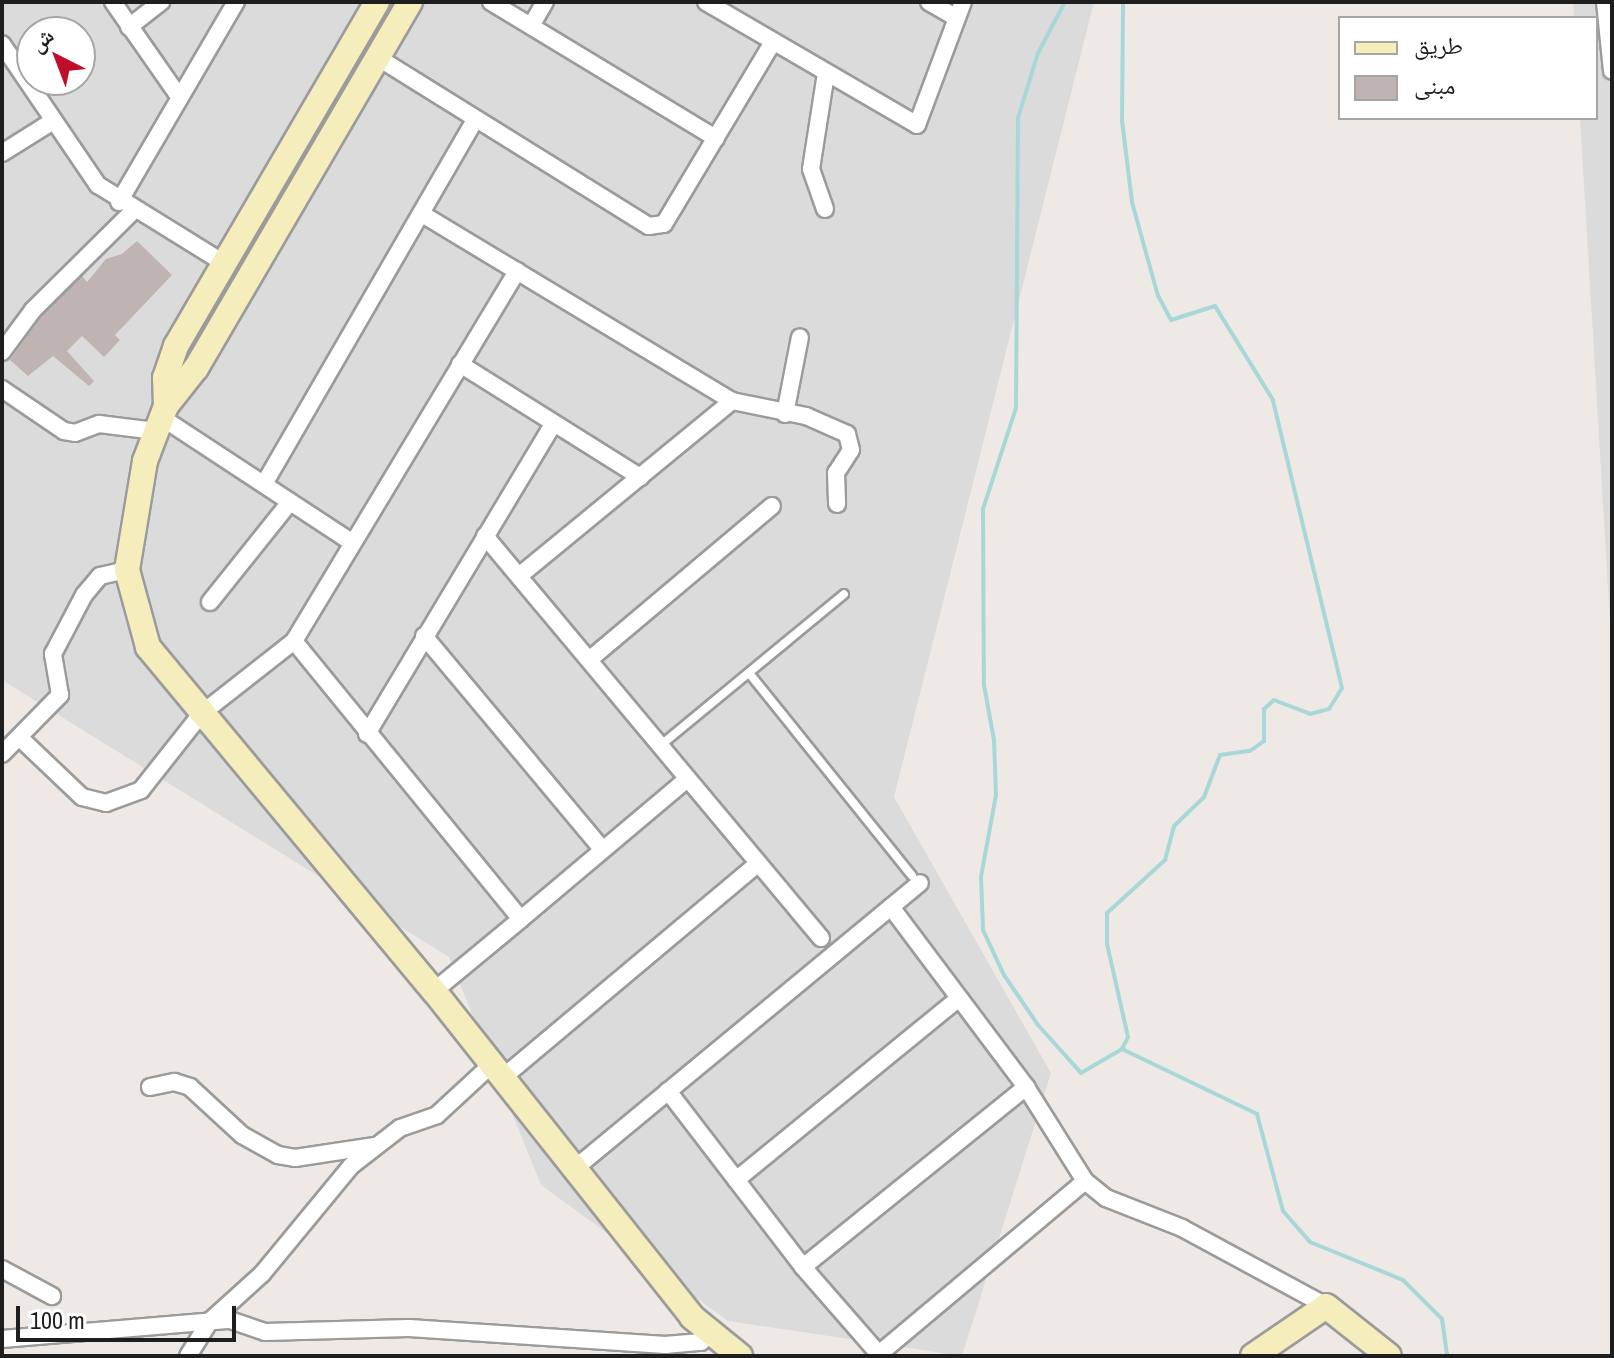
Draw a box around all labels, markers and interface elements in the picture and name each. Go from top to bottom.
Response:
north arrow [16,16,96,96]
legend [1338,16,1598,120]
text: ش [23,21,60,59]
text: طريق [1414,29,1463,61]
text: مبنى [1414,69,1455,101]
scale bar [20,1290,240,1340]
text: 100 m [30,1304,85,1336]

